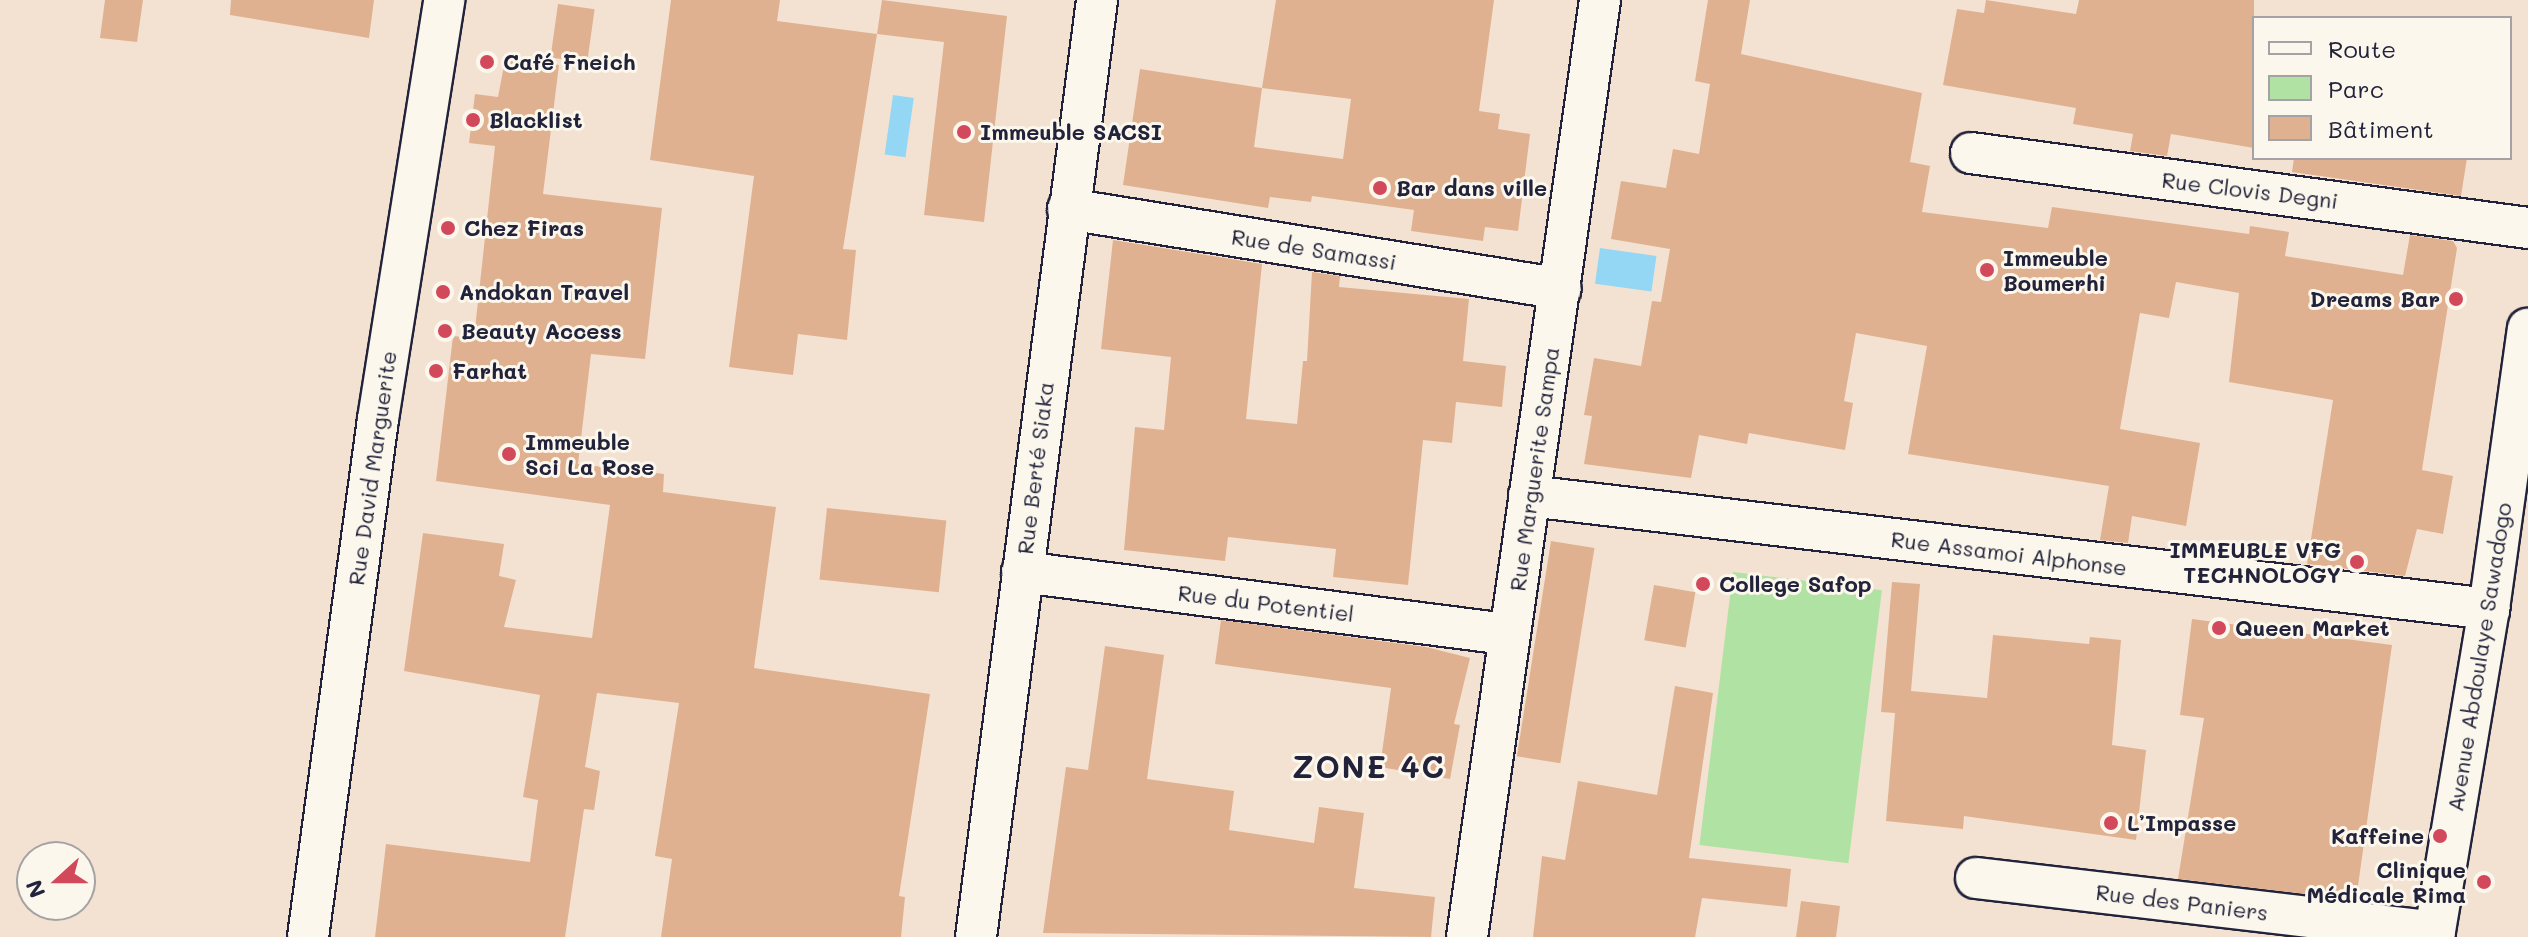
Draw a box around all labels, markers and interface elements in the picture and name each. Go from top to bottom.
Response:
legend [2252,16,2512,160]
text: Route [2328,33,2396,64]
place label: Café Fneich [503,49,636,75]
marker: Café Fneich [478,53,496,71]
text: Parc [2328,73,2384,104]
place label: Blacklist [489,107,583,133]
marker: Blacklist [464,111,482,129]
text: Bâtiment [2328,113,2434,144]
place label: Immeuble SACSI [980,119,1162,145]
marker: Immeuble SACSI [955,123,973,141]
street label: Rue Clovis Degni [2160,166,2340,214]
place label: Bar dans ville [1396,175,1547,201]
marker: Bar dans ville [1371,179,1389,197]
place label: Chez Firas [464,215,584,241]
marker: Chez Firas [439,219,457,237]
street label: Rue de Samassi [1230,223,1398,275]
place label: Immeuble Boumerhi [2003,244,2108,296]
marker: Immeuble Boumerhi [1978,261,1996,279]
place label: Andokan Travel [459,279,629,305]
marker: Andokan Travel [434,283,452,301]
place label: Dreams Bar [2310,286,2440,312]
marker: Dreams Bar [2447,290,2465,308]
place label: Beauty Access [461,318,622,344]
marker: Beauty Access [436,322,454,340]
street label: Rue Marguerite Sampa [1504,345,1564,593]
street label: Rue David Marguerite [342,349,402,587]
place label: Farhat [452,358,527,384]
marker: Farhat [427,362,445,380]
street label: Rue Berté Siaka [1011,380,1059,556]
place label: Immeuble Sci La Rose [525,428,654,480]
marker: Immeuble Sci La Rose [500,445,518,463]
street label: Avenue Abdoulaye Sawadogo [2442,501,2516,813]
street label: Rue Assamoi Alphonse [1889,525,2129,581]
place label: IMMEUBLE VFG TECHNOLOGY [2169,536,2341,588]
marker: IMMEUBLE VFG TECHNOLOGY [2348,553,2366,571]
place label: College Safop [1719,571,1872,597]
marker: College Safop [1694,575,1712,593]
street label: Rue du Potentiel [1176,579,1356,627]
place label: Queen Market [2235,615,2390,641]
marker: Queen Market [2210,619,2228,637]
district label: ZONE 4C [1292,748,1446,784]
place label: L’Impasse [2127,810,2236,836]
marker: L’Impasse [2102,814,2120,832]
place label: Kaffeine [2331,823,2424,849]
marker: Kaffeine [2431,827,2449,845]
north arrow [16,841,96,921]
place label: Clinique Médicale Rima [2306,856,2466,908]
marker: Clinique Médicale Rima [2473,871,2495,893]
text: N [18,876,52,902]
street label: Rue des Paniers [2094,878,2270,926]

